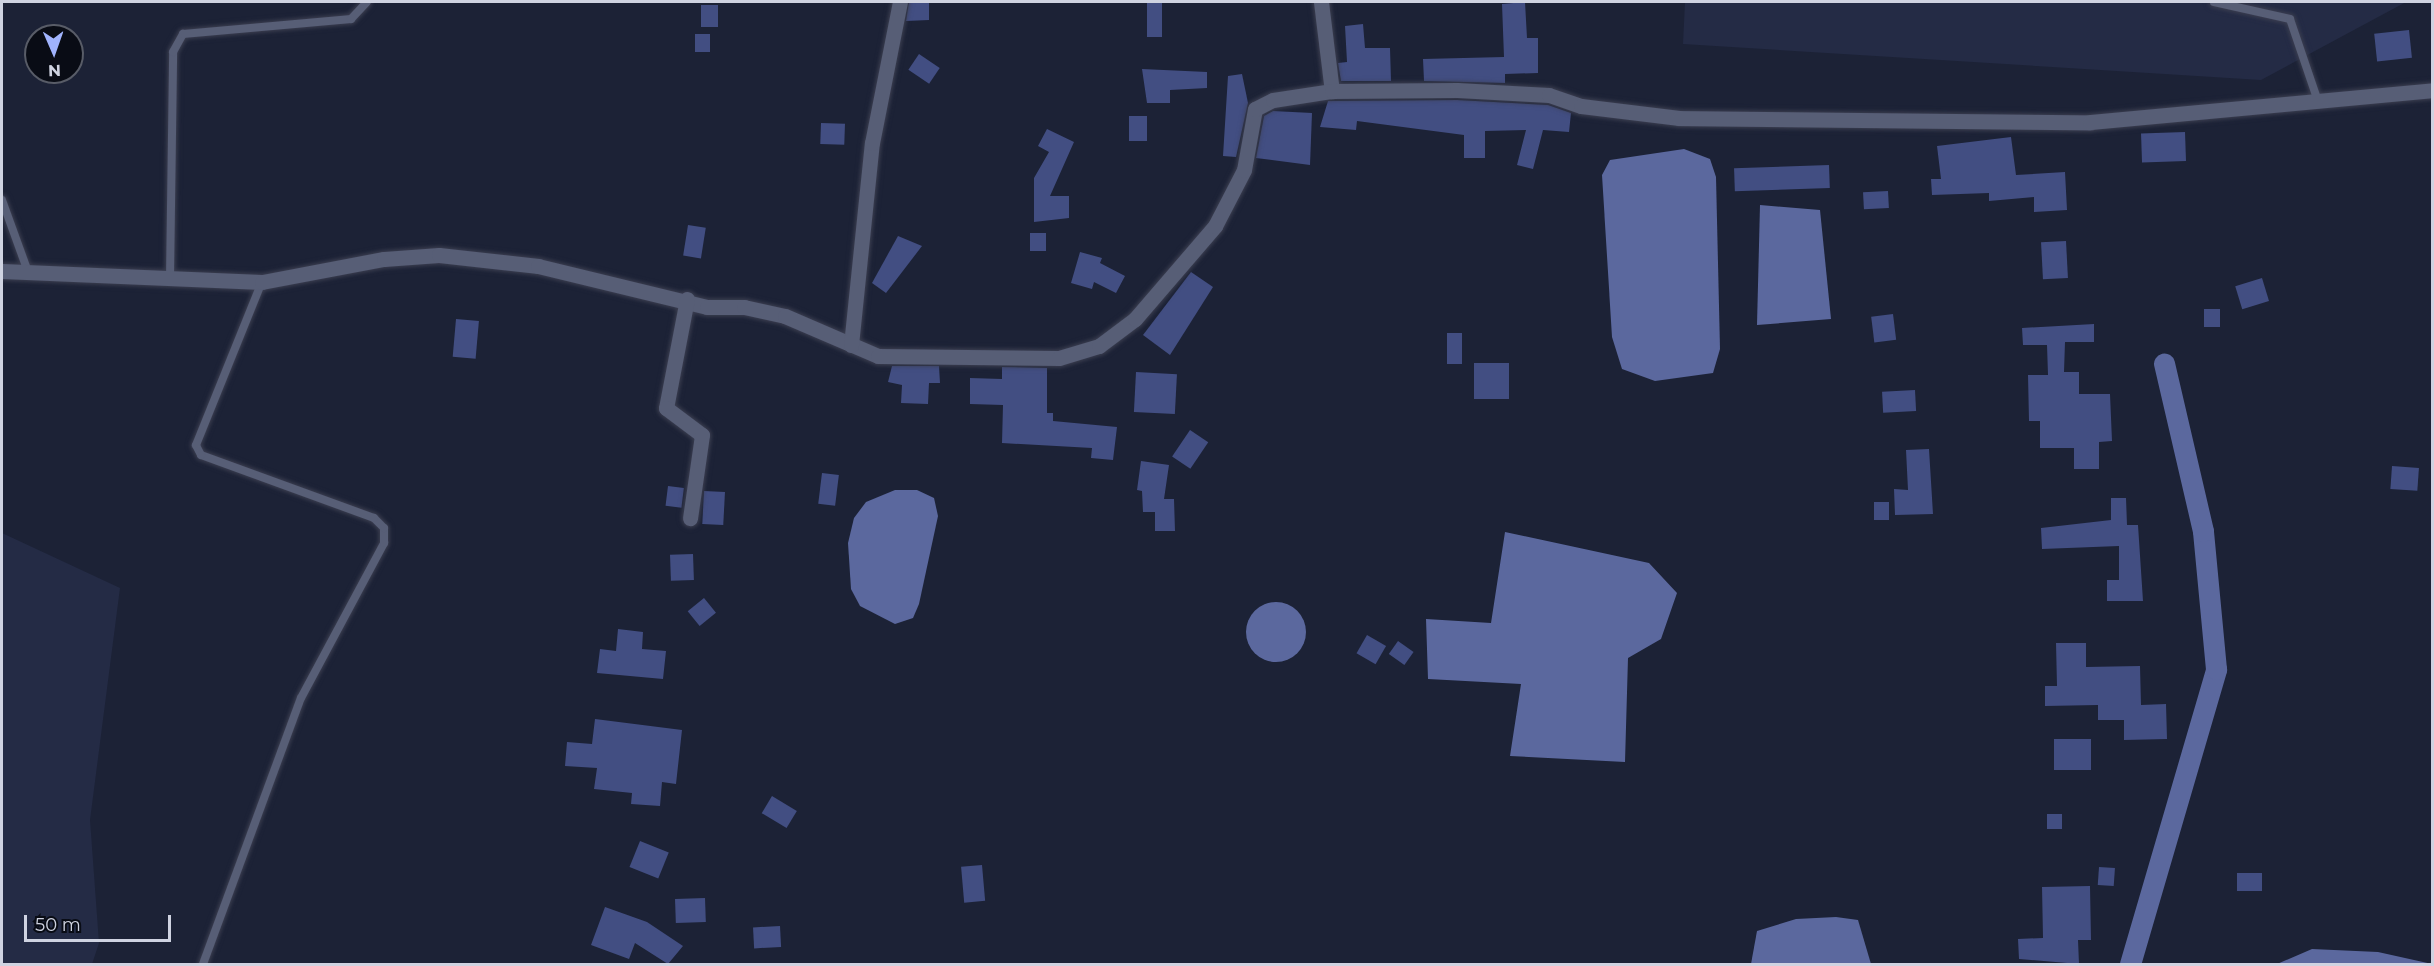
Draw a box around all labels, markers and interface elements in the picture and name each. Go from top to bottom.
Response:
north arrow [24,24,84,84]
text: N [48,61,61,80]
scale bar [27,903,174,941]
text: 50 m [35,914,81,936]

